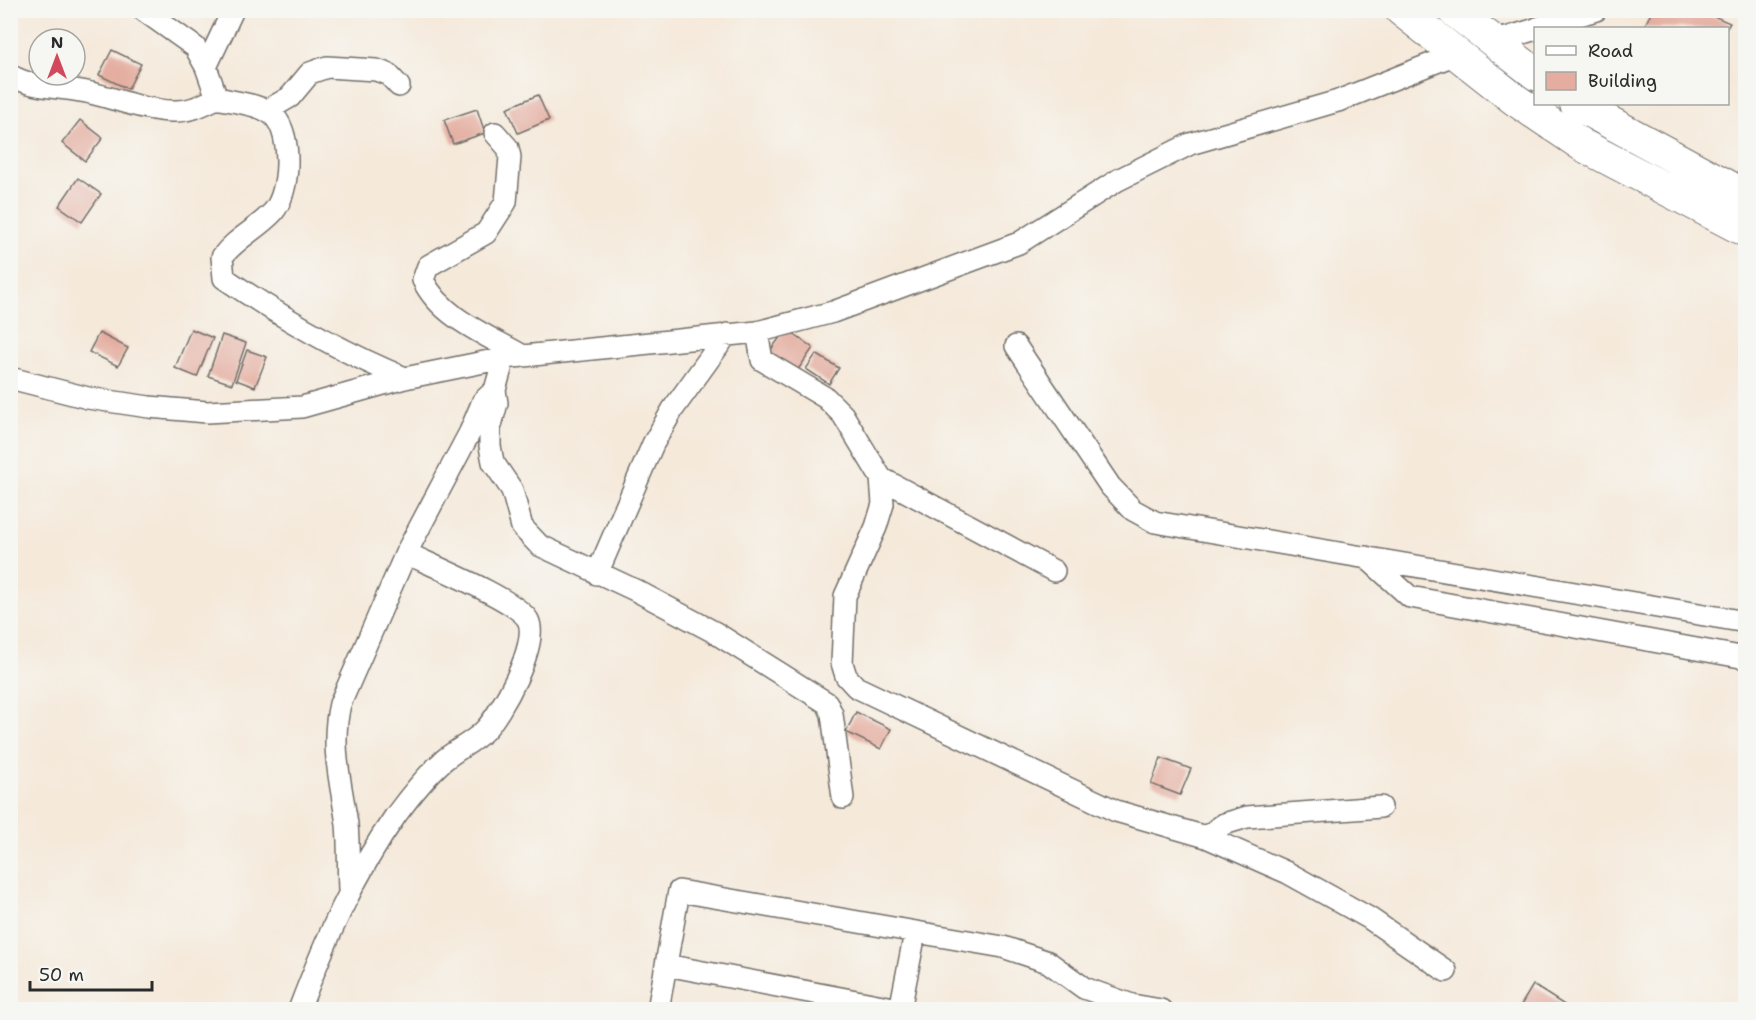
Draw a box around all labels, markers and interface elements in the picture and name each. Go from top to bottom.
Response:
north arrow [27,27,87,87]
legend [1534,27,1729,105]
text: N [51,32,63,53]
text: Road [1588,39,1633,63]
text: Building [1588,69,1657,93]
scale bar [30,954,152,992]
text: 50 m [39,963,84,987]

